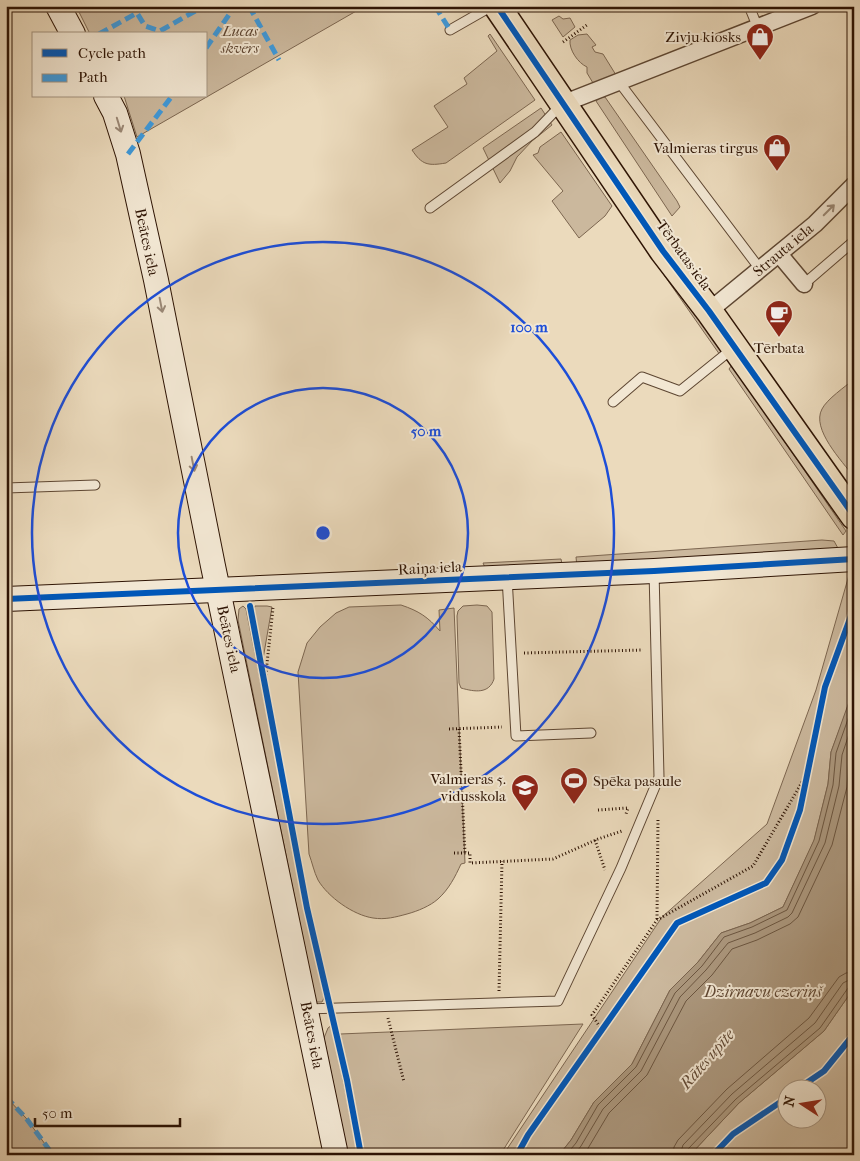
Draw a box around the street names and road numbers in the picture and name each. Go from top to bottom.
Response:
street label: Beātes iela [131,207,163,278]
street label: Tērbatas iela [653,216,716,294]
street label: Strauta iela [749,219,818,280]
street label: Raiņa iela [398,557,464,579]
street label: Beātes iela [213,604,245,675]
street label: Beātes iela [297,1000,328,1071]

